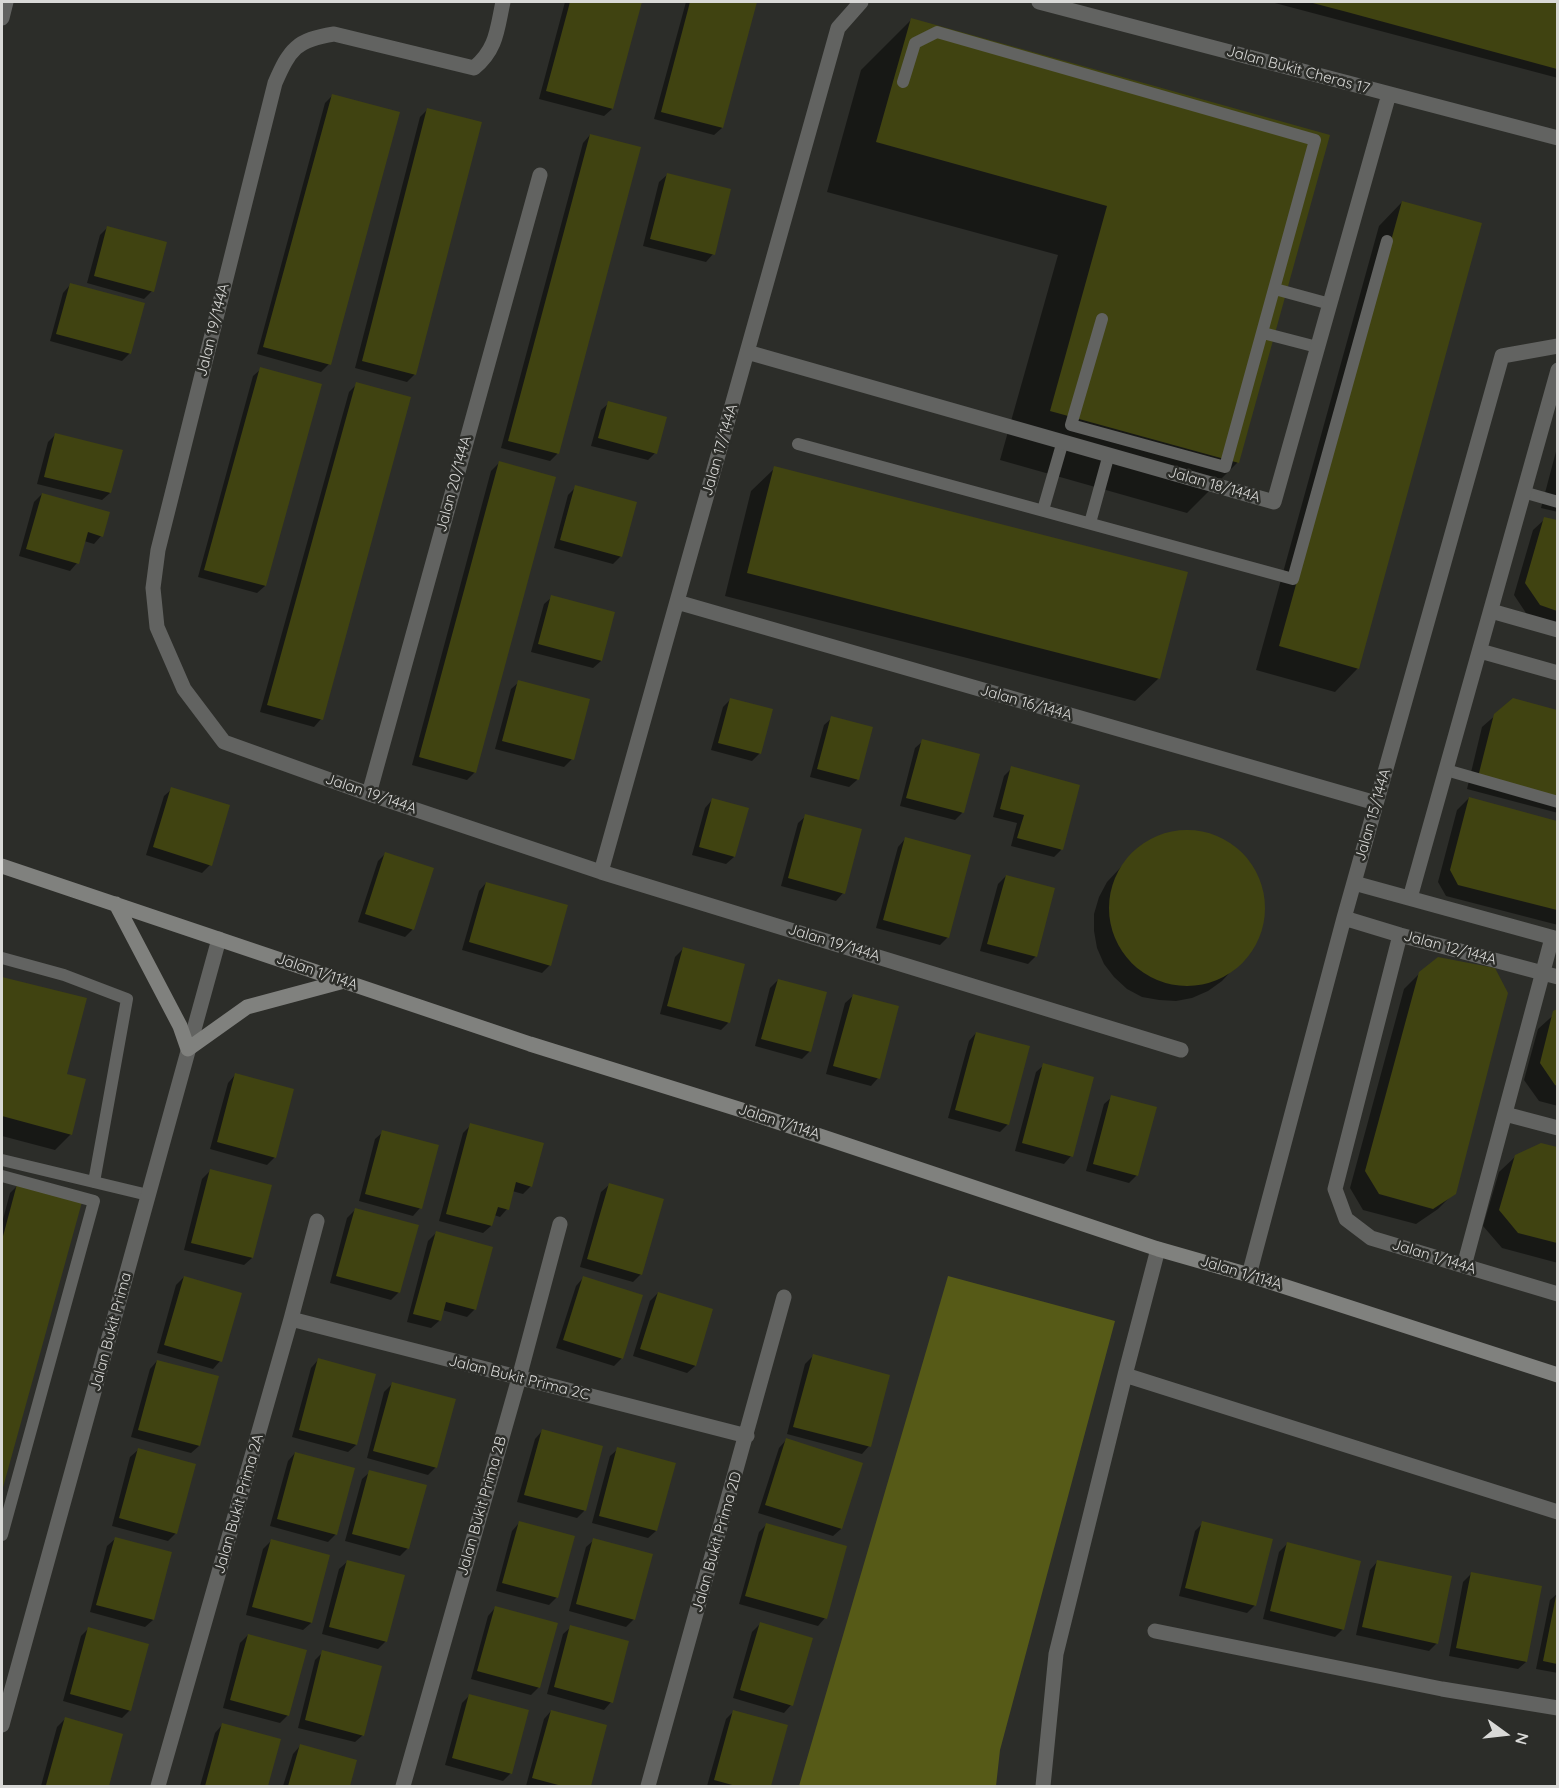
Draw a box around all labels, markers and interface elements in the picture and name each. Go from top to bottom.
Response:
street label: Jalan Bukit Cheras 17 [1224,42,1372,98]
street label: Jalan 19/144A [193,281,233,379]
street label: Jalan 17/144A [698,402,742,498]
street label: Jalan 20/144A [433,434,475,534]
street label: Jalan 18/144A [1166,463,1262,507]
street label: Jalan 16/144A [978,681,1074,725]
street label: Jalan 15/144A [1351,767,1395,863]
street label: Jalan 19/144A [323,770,419,818]
street label: Jalan 19/144A [786,920,882,966]
street label: Jalan 12/144A [1402,927,1498,969]
street label: Jalan 1/114A [274,950,360,994]
street label: Jalan 1/114A [736,1100,822,1144]
street label: Jalan 1/144A [1390,1236,1478,1278]
street label: Jalan 1/114A [1198,1252,1284,1294]
street label: Jalan Bukit Prima [86,1271,136,1393]
street label: Jalan Bukit Prima 2C [447,1352,591,1404]
street label: Jalan Bukit Prima 2A [210,1432,268,1576]
street label: Jalan Bukit Prima 2B [453,1434,511,1578]
street label: Jalan Bukit Prima 2D [688,1470,746,1614]
north arrow [1475,1704,1535,1764]
text: N [1511,1730,1534,1747]

